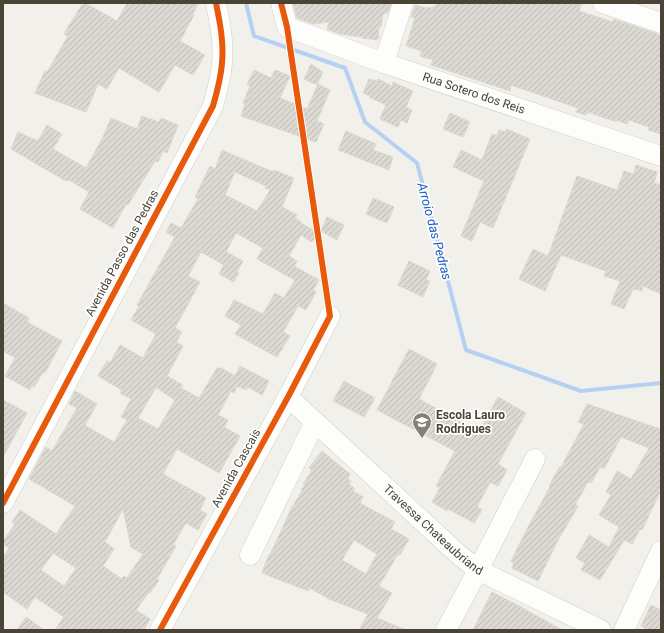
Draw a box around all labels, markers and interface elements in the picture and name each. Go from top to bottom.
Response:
street label: Rua Sotero dos Reis [421,69,527,117]
water label: Arroio das Pedras [414,180,455,282]
street label: Avenida Passo das Pedras [83,187,161,319]
place label: Escola Lauro Rodrigues [436,408,505,436]
school or university icon: Escola Lauro Rodrigues [411,411,433,439]
street label: Avenida Cascais [209,426,263,510]
street label: Travessa Chateaubriand [381,482,485,578]

